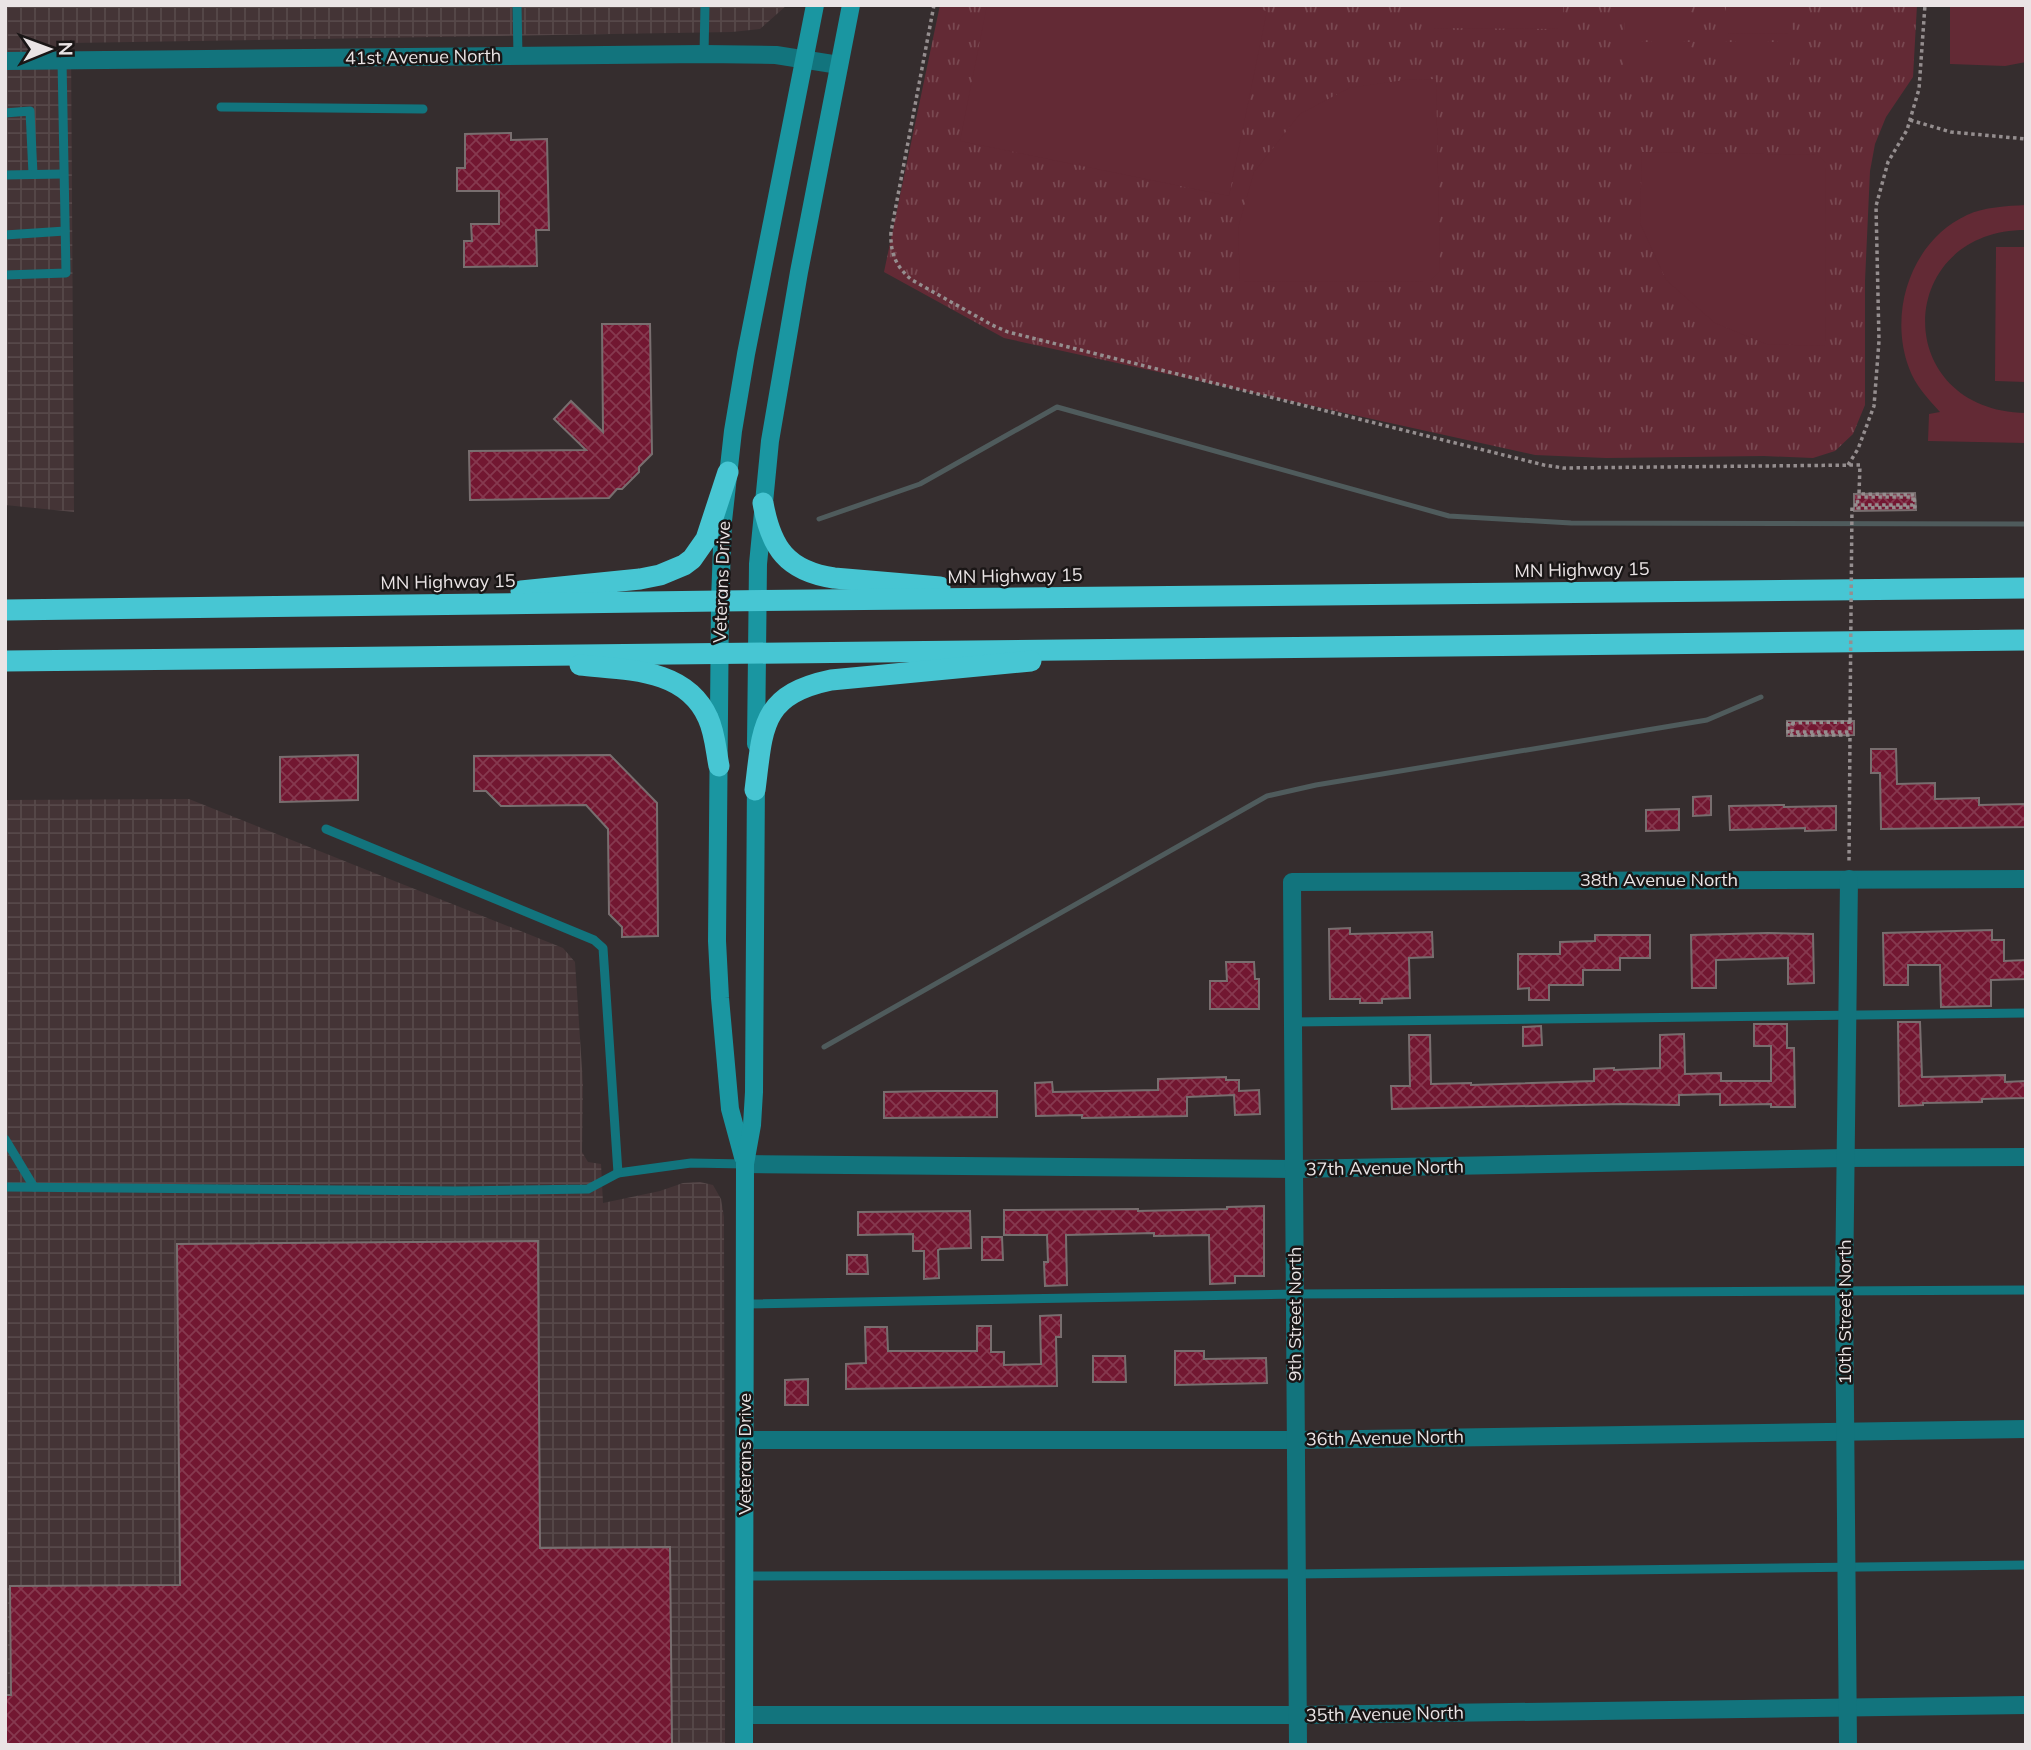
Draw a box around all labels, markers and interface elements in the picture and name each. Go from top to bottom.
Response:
north arrow [14,14,84,84]
text: N [54,41,78,56]
street label: 41st Avenue North [345,44,501,69]
street label: Veterans Drive [708,521,735,643]
street label: MN Highway 15 [1514,557,1650,582]
street label: MN Highway 15 [947,563,1083,588]
street label: MN Highway 15 [380,569,516,594]
street label: 38th Avenue North [1580,868,1738,891]
street label: 37th Avenue North [1306,1155,1464,1180]
street label: 10th Street North [1833,1239,1856,1385]
street label: 9th Street North [1283,1247,1306,1381]
street label: Veterans Drive [733,1393,756,1515]
street label: 36th Avenue North [1306,1425,1464,1450]
street label: 35th Avenue North [1306,1701,1464,1726]

